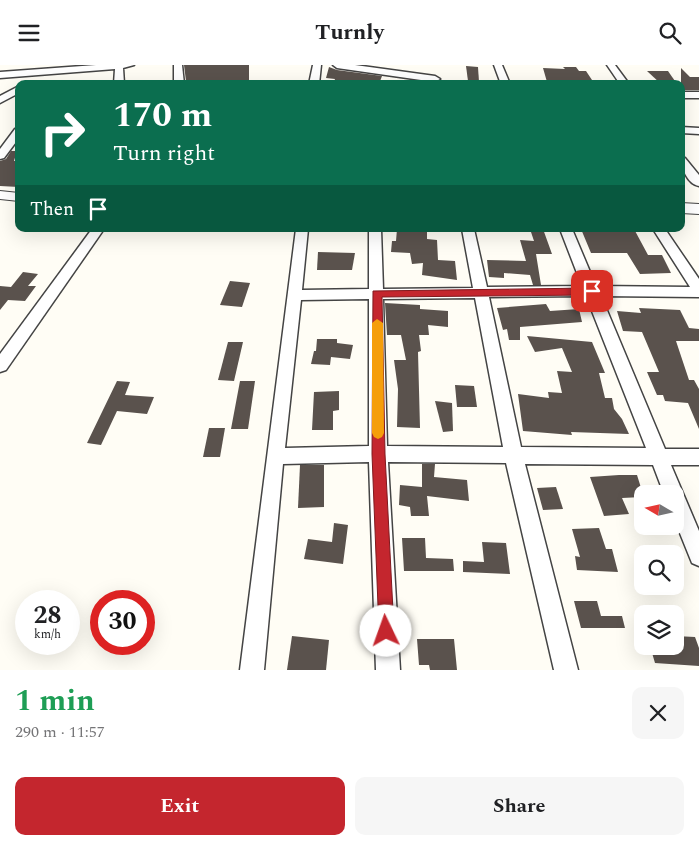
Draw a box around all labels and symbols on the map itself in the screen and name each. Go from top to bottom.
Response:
pin [571,270,613,312]
north arrow [634,485,684,535]
speed limit sign: 30 [90,590,155,655]
position arrow [359,604,411,656]

